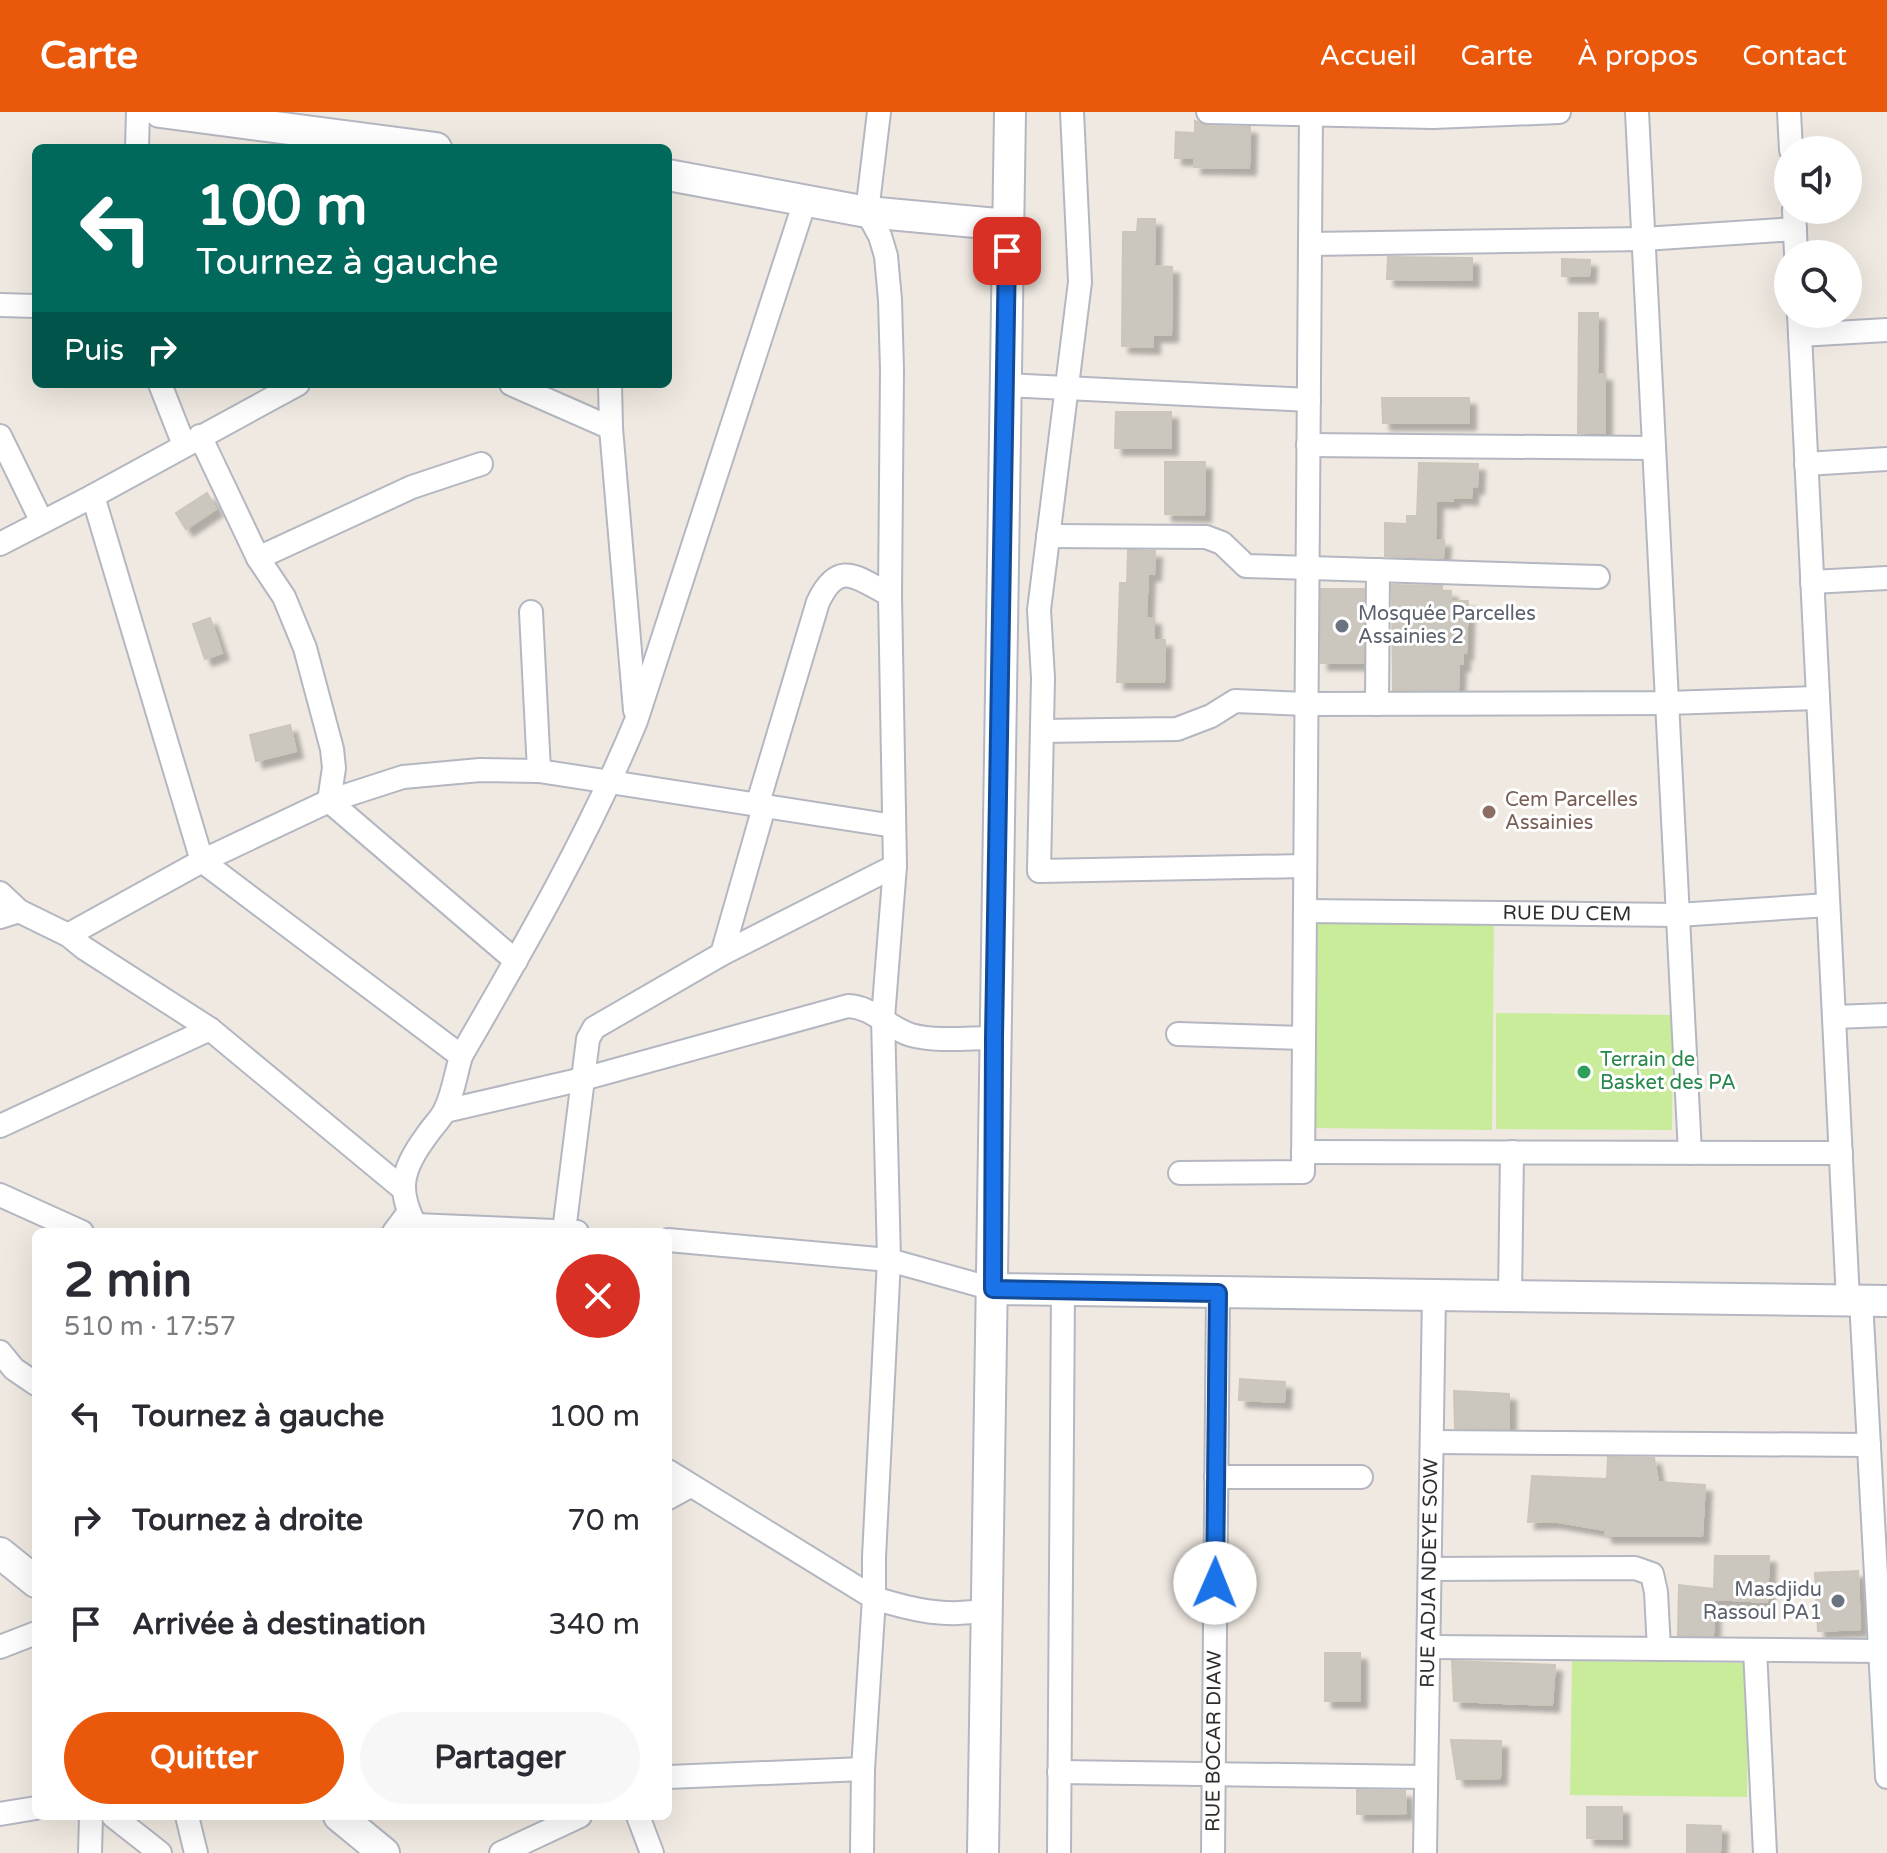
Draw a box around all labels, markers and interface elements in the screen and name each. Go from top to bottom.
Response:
text: Carte [40,33,138,79]
text: Accueil [1319,39,1417,73]
text: Carte [1461,39,1533,73]
text: À propos [1577,39,1698,73]
text: Contact [1742,39,1847,73]
map controls [1774,136,1862,328]
button: sound [1774,136,1862,224]
text: 100 m [196,173,367,240]
icon: left [64,176,168,280]
pin [973,217,1041,285]
icon: arrive [985,229,1029,273]
button: search [1774,240,1862,328]
text: Tournez à gauche [196,241,499,284]
icon: right [140,328,184,372]
text: Puis [64,332,124,369]
place label: Mosquée Parcelles Assainies 2 [1358,602,1536,649]
marker: Mosquée Parcelles Assainies 2 [1333,617,1351,635]
place label: Cem Parcelles Assainies [1505,788,1638,835]
marker: Cem Parcelles Assainies [1480,803,1498,821]
street label: RUE DU CEM [1502,901,1632,926]
place label: Terrain de Basket des PA [1600,1048,1736,1095]
marker: Terrain de Basket des PA [1575,1063,1593,1081]
text: 2 min [64,1252,192,1310]
button: close [556,1254,640,1338]
text: 510 m · 17:57 [64,1311,236,1342]
icon: left [64,1394,108,1438]
text: Tournez à gauche [132,1398,384,1435]
text: 100 m [548,1398,640,1435]
street label: RUE ADJA NDEYE SOW [1416,1458,1443,1688]
icon: right [64,1498,108,1542]
text: Tournez à droite [132,1502,363,1539]
text: 70 m [567,1502,640,1539]
position arrow [1173,1541,1257,1625]
place label: Masdjidu Rassoul PA1 [1703,1578,1822,1625]
marker: Masdjidu Rassoul PA1 [1829,1592,1847,1610]
icon: arrive [64,1602,108,1646]
text: Arrivée à destination [132,1606,426,1643]
text: 340 m [548,1606,640,1643]
street label: RUE BOCAR DIAW [1201,1650,1227,1832]
button: Quitter [64,1712,344,1804]
button: Partager [360,1712,640,1804]

